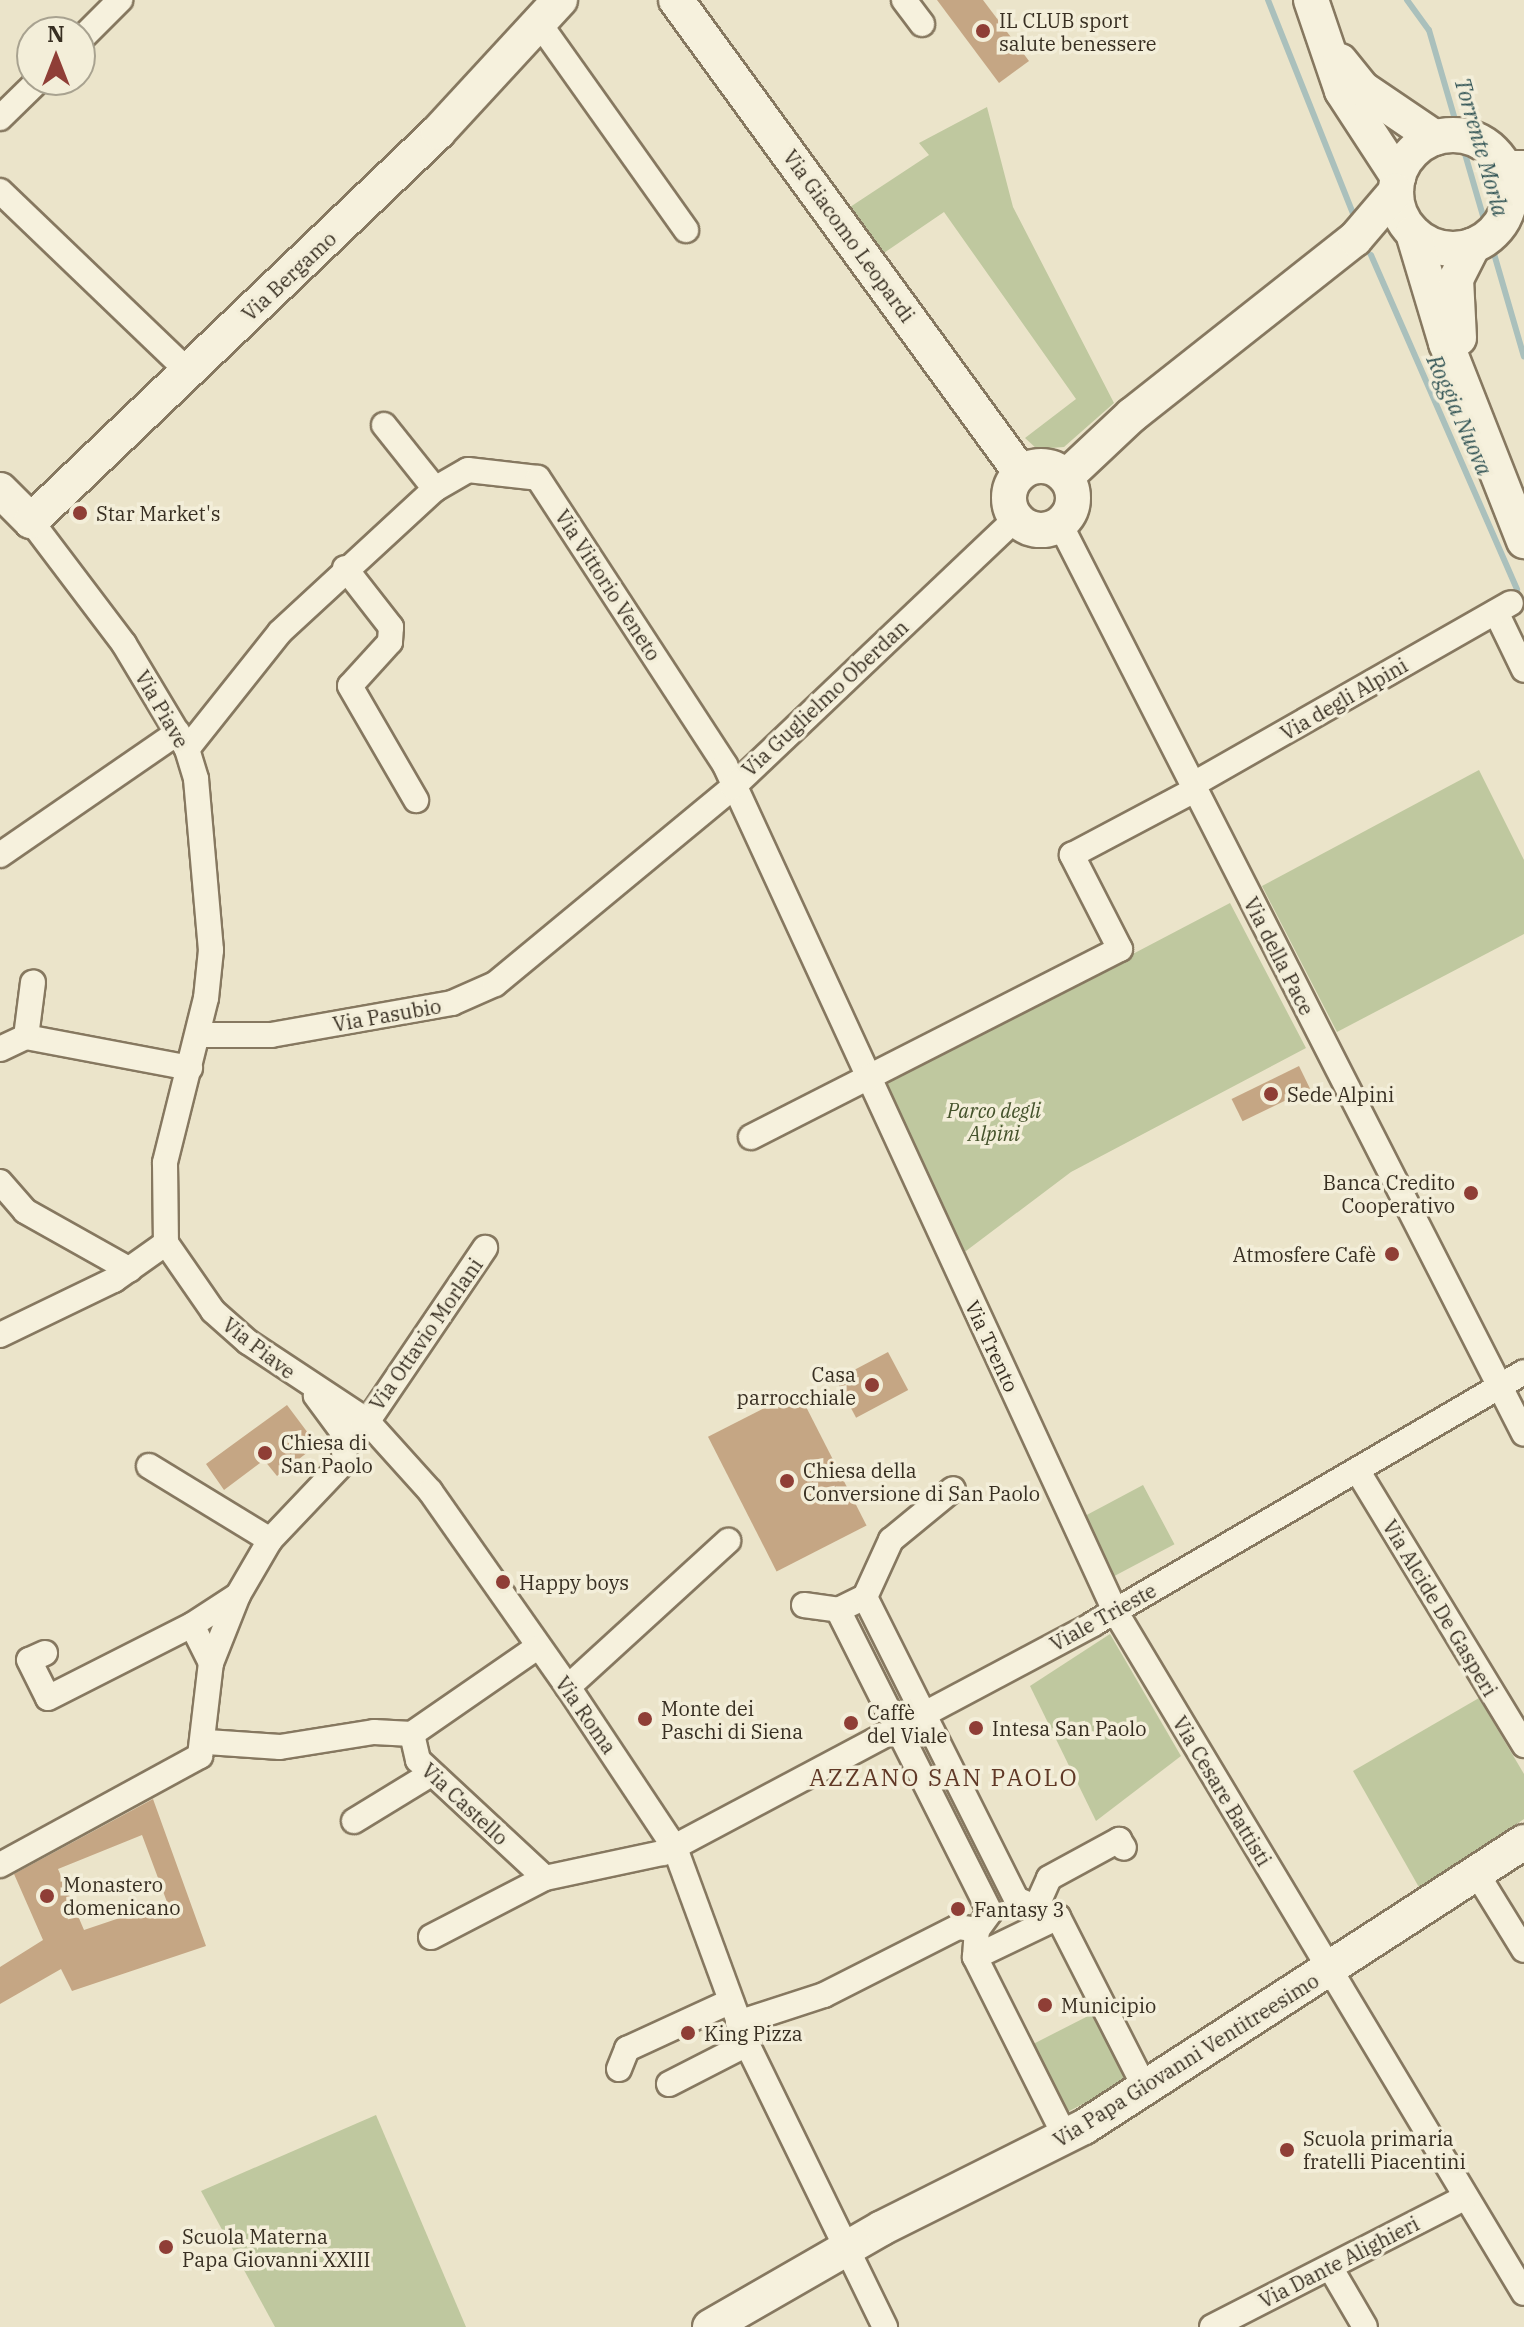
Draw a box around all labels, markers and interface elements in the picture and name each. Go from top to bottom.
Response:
place label: IL CLUB sport salute benessere [999,8,1157,55]
north arrow [16,16,96,96]
text: N [47,19,65,48]
marker: IL CLUB sport salute benessere [974,22,992,40]
water label: Torrente Morla [1450,75,1514,219]
street label: Via Giacomo Leopardi [778,145,920,327]
street label: Via Bergamo [237,226,341,326]
water label: Roggia Nuova [1422,351,1498,479]
place label: Star Market's [96,501,221,525]
marker: Star Market's [71,504,89,522]
street label: Via Vittorio Veneto [550,505,666,665]
street label: Via Guglielmo Oberdan [737,615,913,781]
street label: Via degli Alpini [1276,653,1412,745]
street label: Via Piave [130,666,194,752]
street label: Via della Pace [1239,893,1319,1019]
street label: Via Pasubio [331,994,443,1036]
place label: Sede Alpini [1287,1082,1394,1106]
marker: Sede Alpini [1262,1085,1280,1103]
park label: Parco degli Alpini [947,1098,1041,1145]
place label: Banca Credito Cooperativo [1323,1170,1455,1217]
marker: Banca Credito Cooperativo [1462,1184,1480,1202]
place label: Atmosfere Cafè [1233,1242,1376,1266]
marker: Atmosfere Cafè [1383,1245,1401,1263]
street label: Via Ottavio Morlani [365,1253,487,1415]
street label: Via Trento [960,1296,1024,1396]
street label: Via Piave [218,1312,300,1384]
place label: Casa parrocchiale [737,1362,856,1409]
marker: Casa parrocchiale [863,1376,881,1394]
place label: Chiesa di San Paolo [281,1430,373,1477]
marker: Chiesa di San Paolo [256,1444,274,1462]
place label: Chiesa della Conversione di San Paolo [803,1458,1040,1505]
marker: Chiesa della Conversione di San Paolo [778,1472,796,1490]
street label: Via Alcide De Gasperi [1378,1515,1502,1701]
place label: Happy boys [519,1570,629,1594]
marker: Happy boys [494,1573,512,1591]
street label: Viale Trieste [1046,1578,1160,1656]
street label: Via Roma [551,1672,621,1758]
place label: Monte dei Paschi di Siena [661,1696,803,1743]
place label: Caffè del Viale [867,1700,947,1747]
marker: Monte dei Paschi di Siena [636,1710,654,1728]
street label: Via Cesare Battisti [1168,1712,1276,1870]
marker: Caffè del Viale [842,1714,860,1732]
place label: Intesa San Paolo [992,1716,1147,1740]
marker: Intesa San Paolo [967,1719,985,1737]
street label: Via Castello [417,1758,513,1850]
district label: AZZANO SAN PAOLO [809,1764,1079,1792]
place label: Monastero domenicano [63,1872,181,1919]
marker: Monastero domenicano [38,1887,56,1905]
place label: Fantasy 3 [974,1897,1064,1921]
marker: Fantasy 3 [949,1900,967,1918]
street label: Via Papa Giovanni Ventitreesimo [1049,1968,1323,2152]
place label: Municipio [1061,1993,1156,2017]
marker: Municipio [1036,1996,1054,2014]
place label: King Pizza [704,2021,803,2045]
marker: King Pizza [679,2024,697,2042]
place label: Scuola primaria fratelli Piacentini [1303,2126,1466,2173]
marker: Scuola primaria fratelli Piacentini [1278,2141,1296,2159]
street label: Via Dante Alighieri [1255,2211,1423,2313]
place label: Scuola Materna Papa Giovanni XXIII [182,2224,370,2271]
marker: Scuola Materna Papa Giovanni XXIII [157,2238,175,2256]

